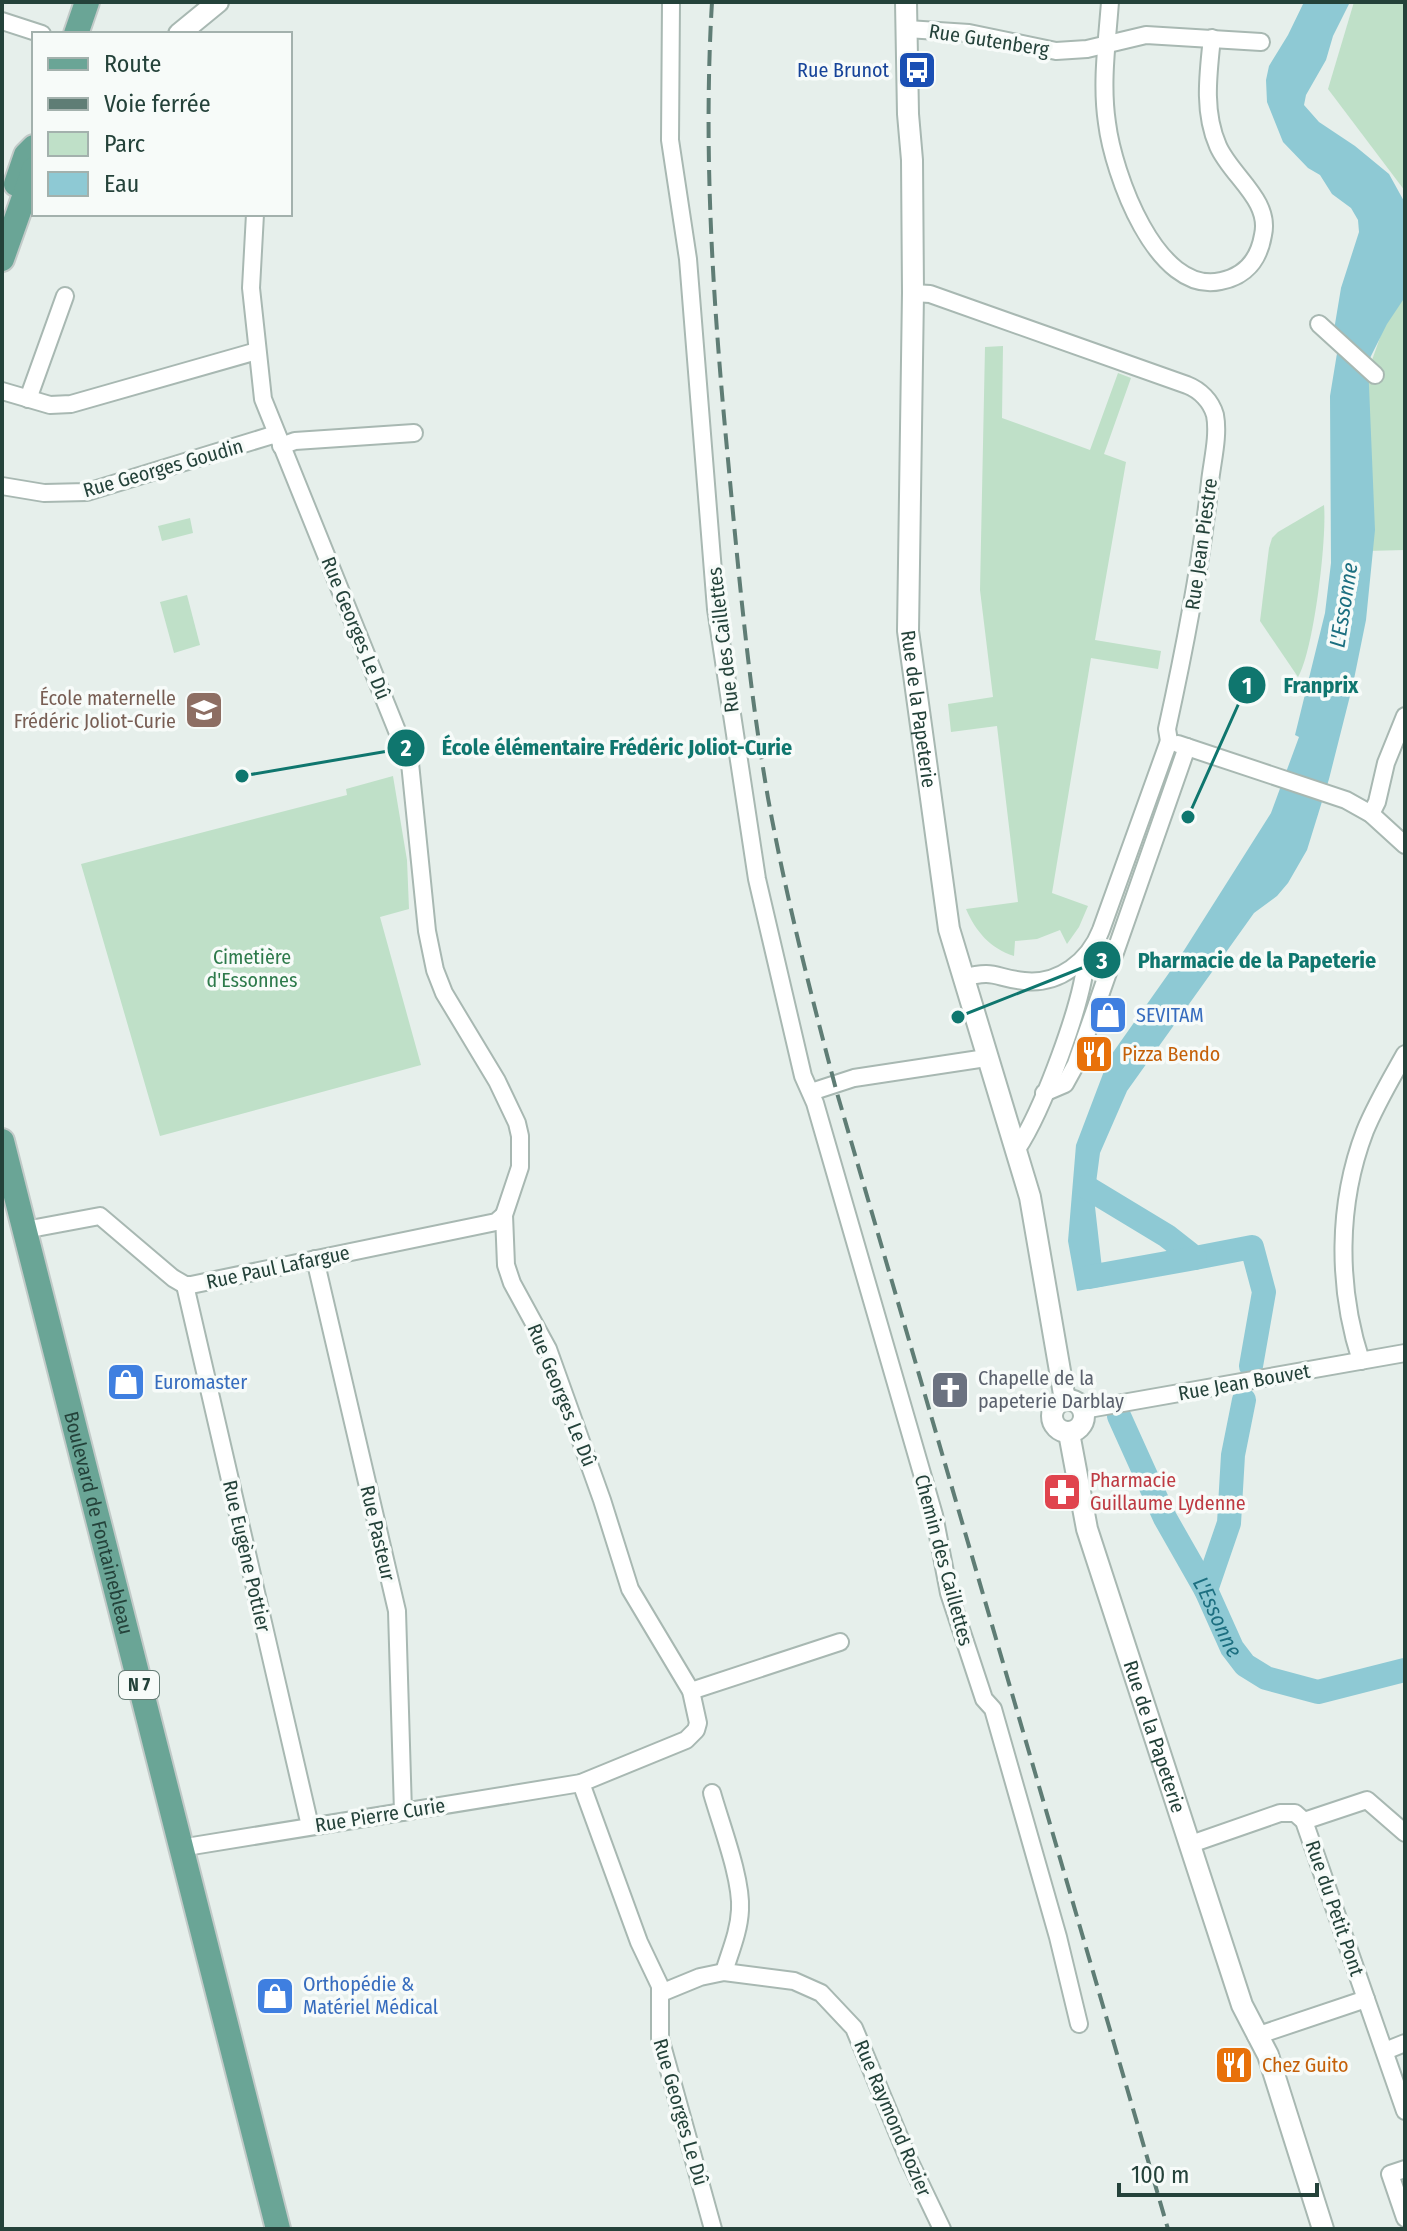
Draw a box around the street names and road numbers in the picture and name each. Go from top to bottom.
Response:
street label: Rue Gutenberg [927,19,1051,61]
street label: Rue Georges Goudin [80,434,246,502]
street label: Rue Jean Piestre [1180,477,1222,611]
street label: Rue Georges Le Dû [316,553,396,703]
street label: Rue des Caillettes [702,566,744,714]
street label: Rue de la Papeterie [896,629,941,789]
street label: Rue Paul Lafargue [204,1240,352,1294]
street label: Rue Georges Le Dû [522,1320,602,1470]
street label: Rue Jean Bouvet [1176,1359,1312,1405]
street label: Boulevard de Fontainebleau [59,1409,139,1637]
street label: Chemin des Caillettes [910,1472,978,1648]
street label: Rue Eugène Pottier [218,1478,276,1634]
street label: Rue Pasteur [355,1483,401,1583]
street label: Rue de la Papeterie [1119,1657,1191,1816]
road number: N 7 [119,1671,159,1699]
street label: Rue Pierre Curie [313,1793,447,1837]
street label: Rue du Petit Pont [1301,1837,1370,1979]
street label: Rue Georges Le Dû [649,2036,713,2188]
street label: Rue Raymond Rozier [849,2036,937,2200]

